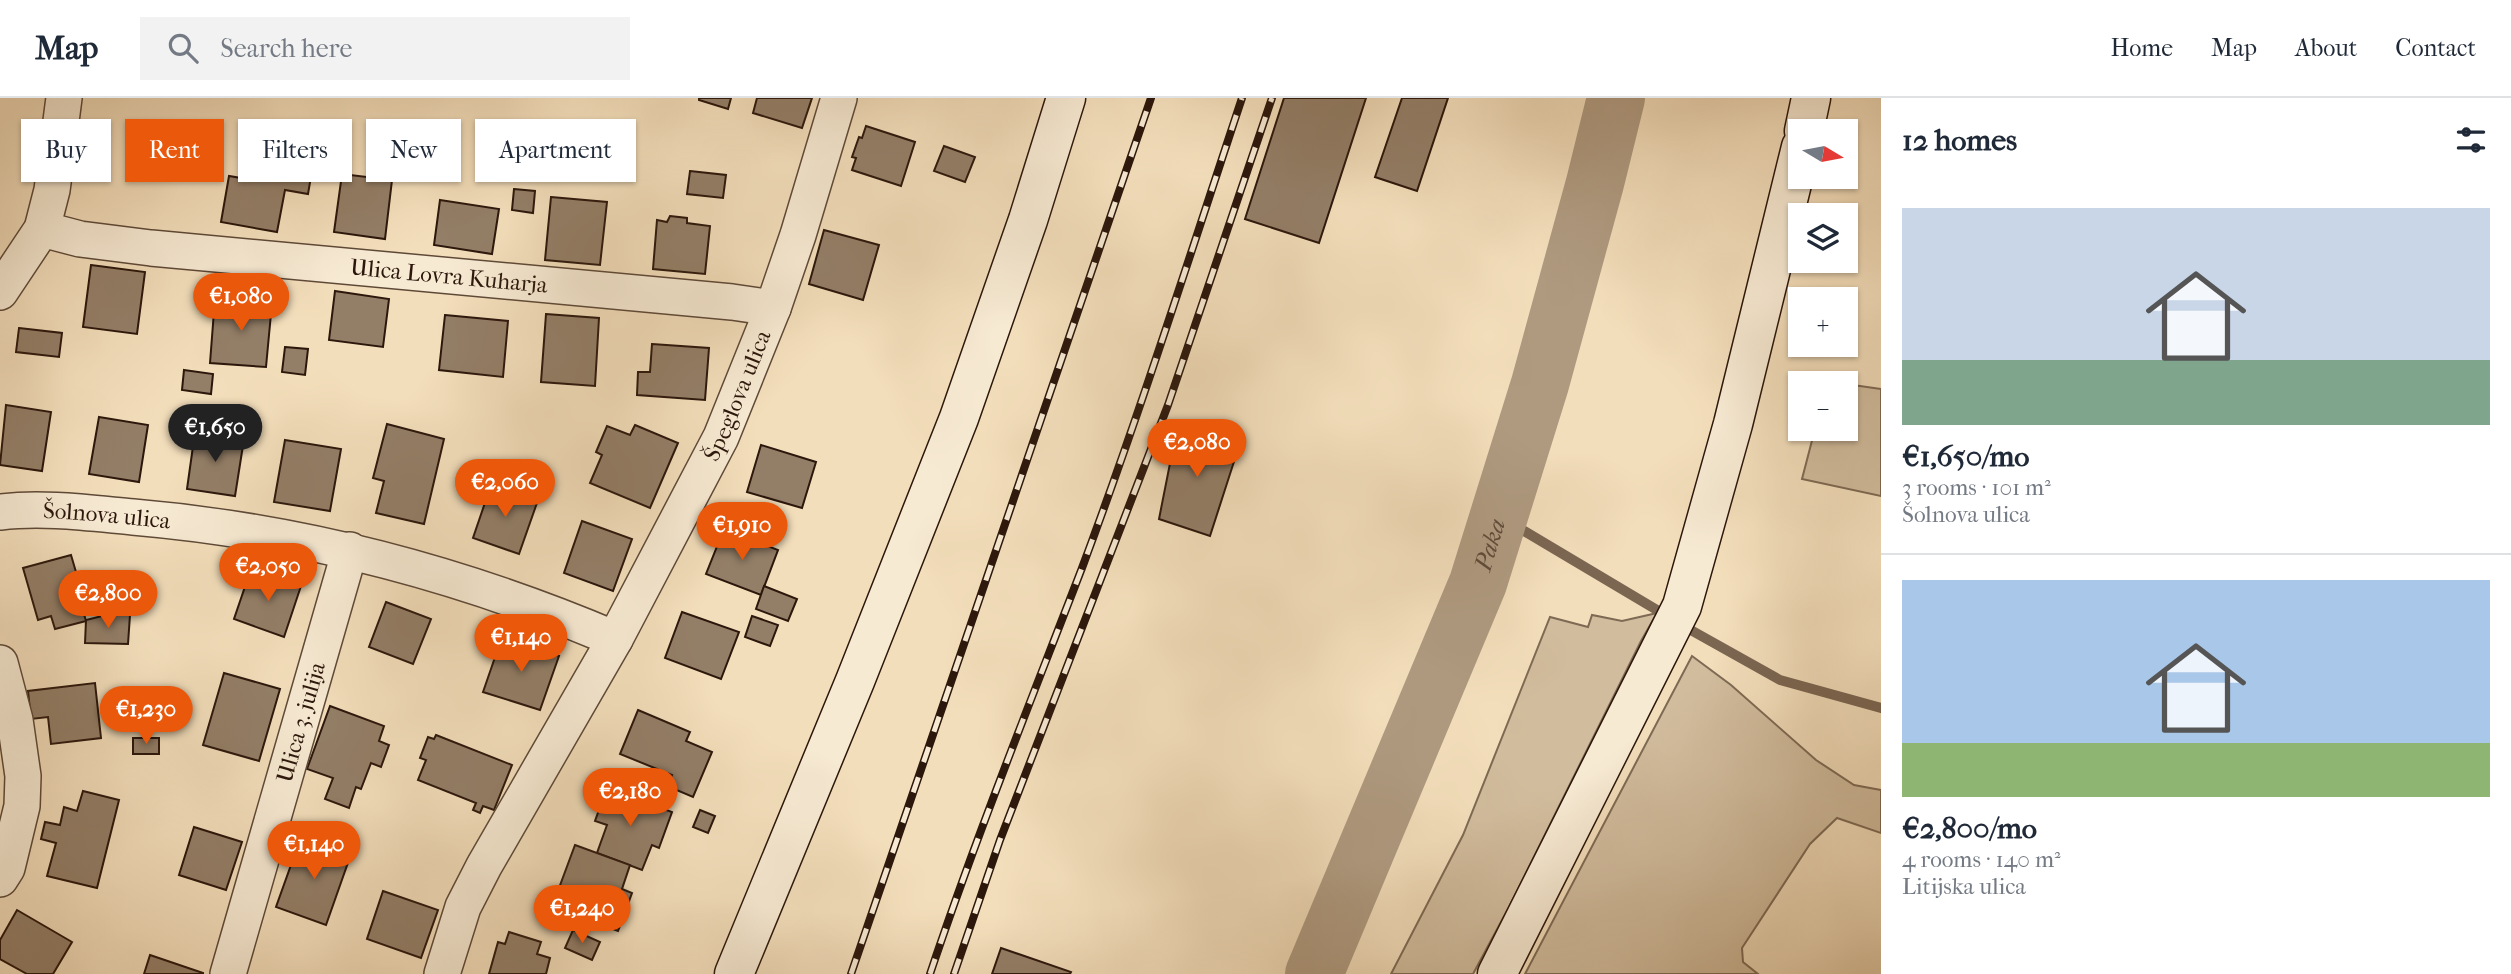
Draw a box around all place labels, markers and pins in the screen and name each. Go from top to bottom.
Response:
pin: €1,080 [184,274,298,333]
pin: €1,650 [158,404,272,464]
pin: €2,080 [1140,420,1254,479]
pin: €2,060 [448,460,562,519]
pin: €1,910 [685,503,799,562]
pin: €2,050 [211,544,325,603]
pin: €2,800 [51,570,165,630]
pin: €1,140 [464,614,578,674]
pin: €1,230 [89,686,203,746]
pin: €2,180 [573,768,687,828]
pin: €1,140 [257,822,371,881]
pin: €1,240 [525,886,639,945]

